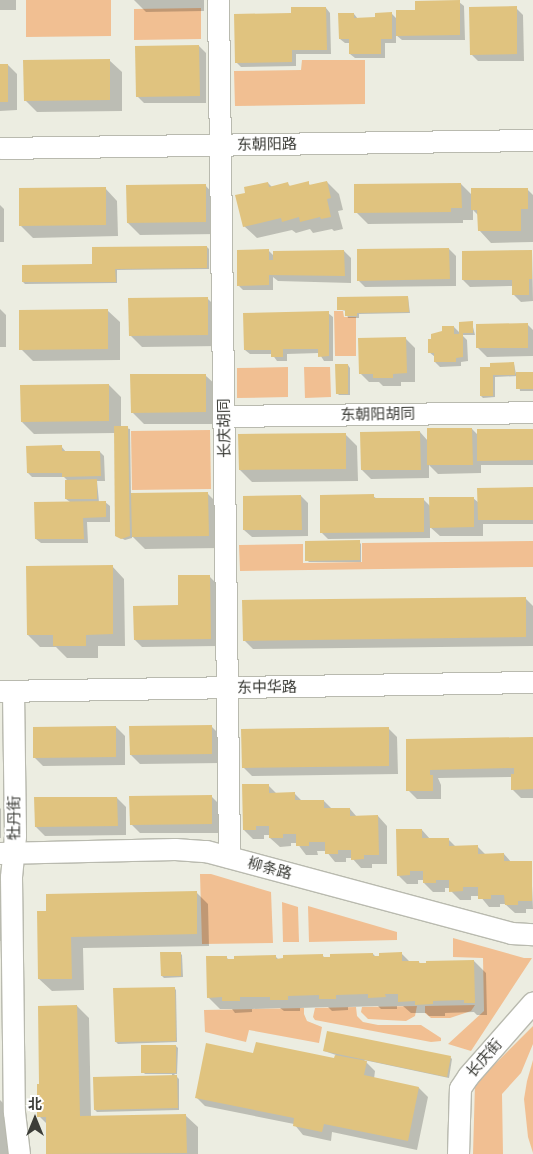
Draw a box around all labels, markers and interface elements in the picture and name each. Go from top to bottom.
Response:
street label: 东朝阳路 [237,134,297,154]
street label: 长庆胡同 [214,398,234,458]
street label: 东朝阳胡同 [340,404,416,424]
street label: 东中华路 [237,677,297,697]
street label: 牡丹街 [5,796,23,840]
street label: 柳条路 [246,853,294,883]
street label: 长庆街 [462,1035,506,1081]
north arrow [10,1094,60,1144]
text: 北 [28,1096,42,1112]

